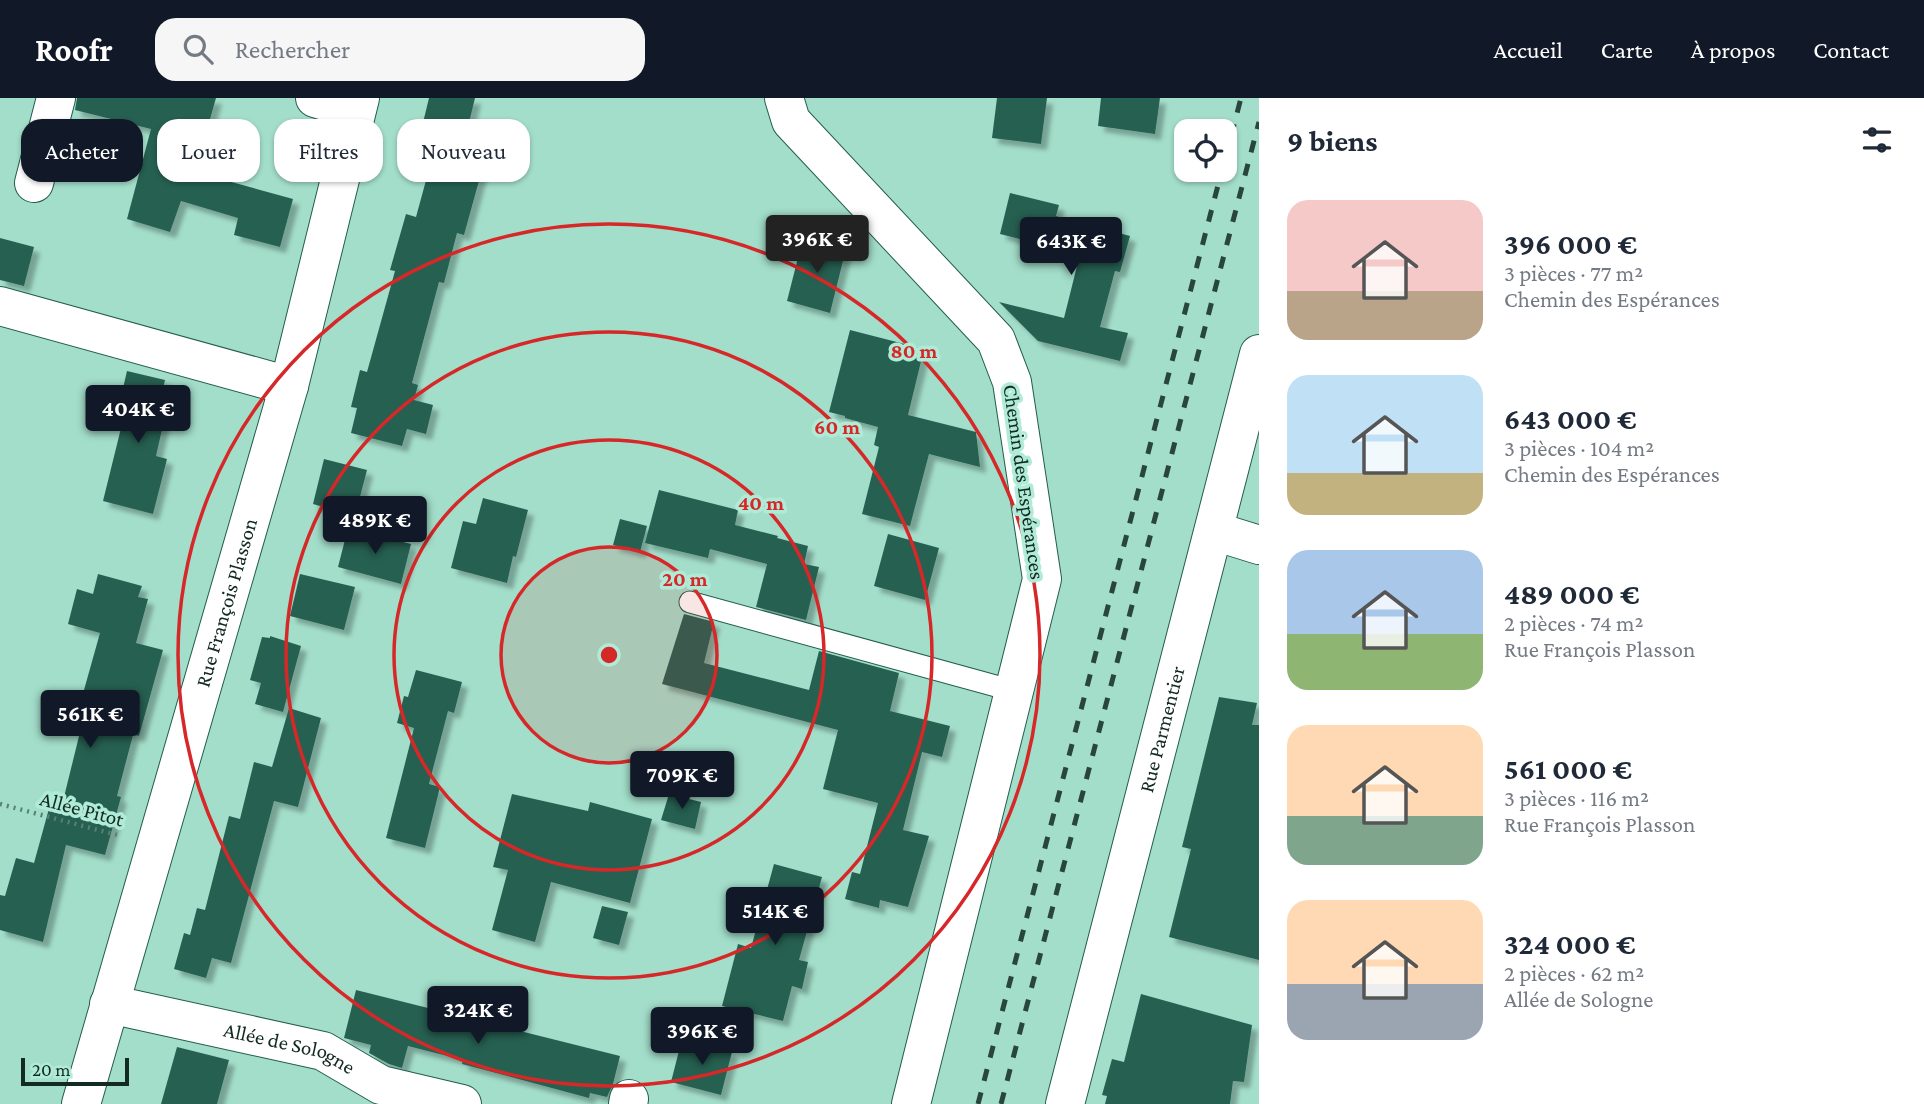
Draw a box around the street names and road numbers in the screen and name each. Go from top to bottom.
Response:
street label: Chemin des Espérances [998,383,1050,581]
street label: Rue François Plasson [190,515,262,690]
street label: Rue Parmentier [1134,663,1190,795]
street label: Allée Pitot [38,786,127,832]
street label: Allée de Sologne [221,1018,359,1079]

